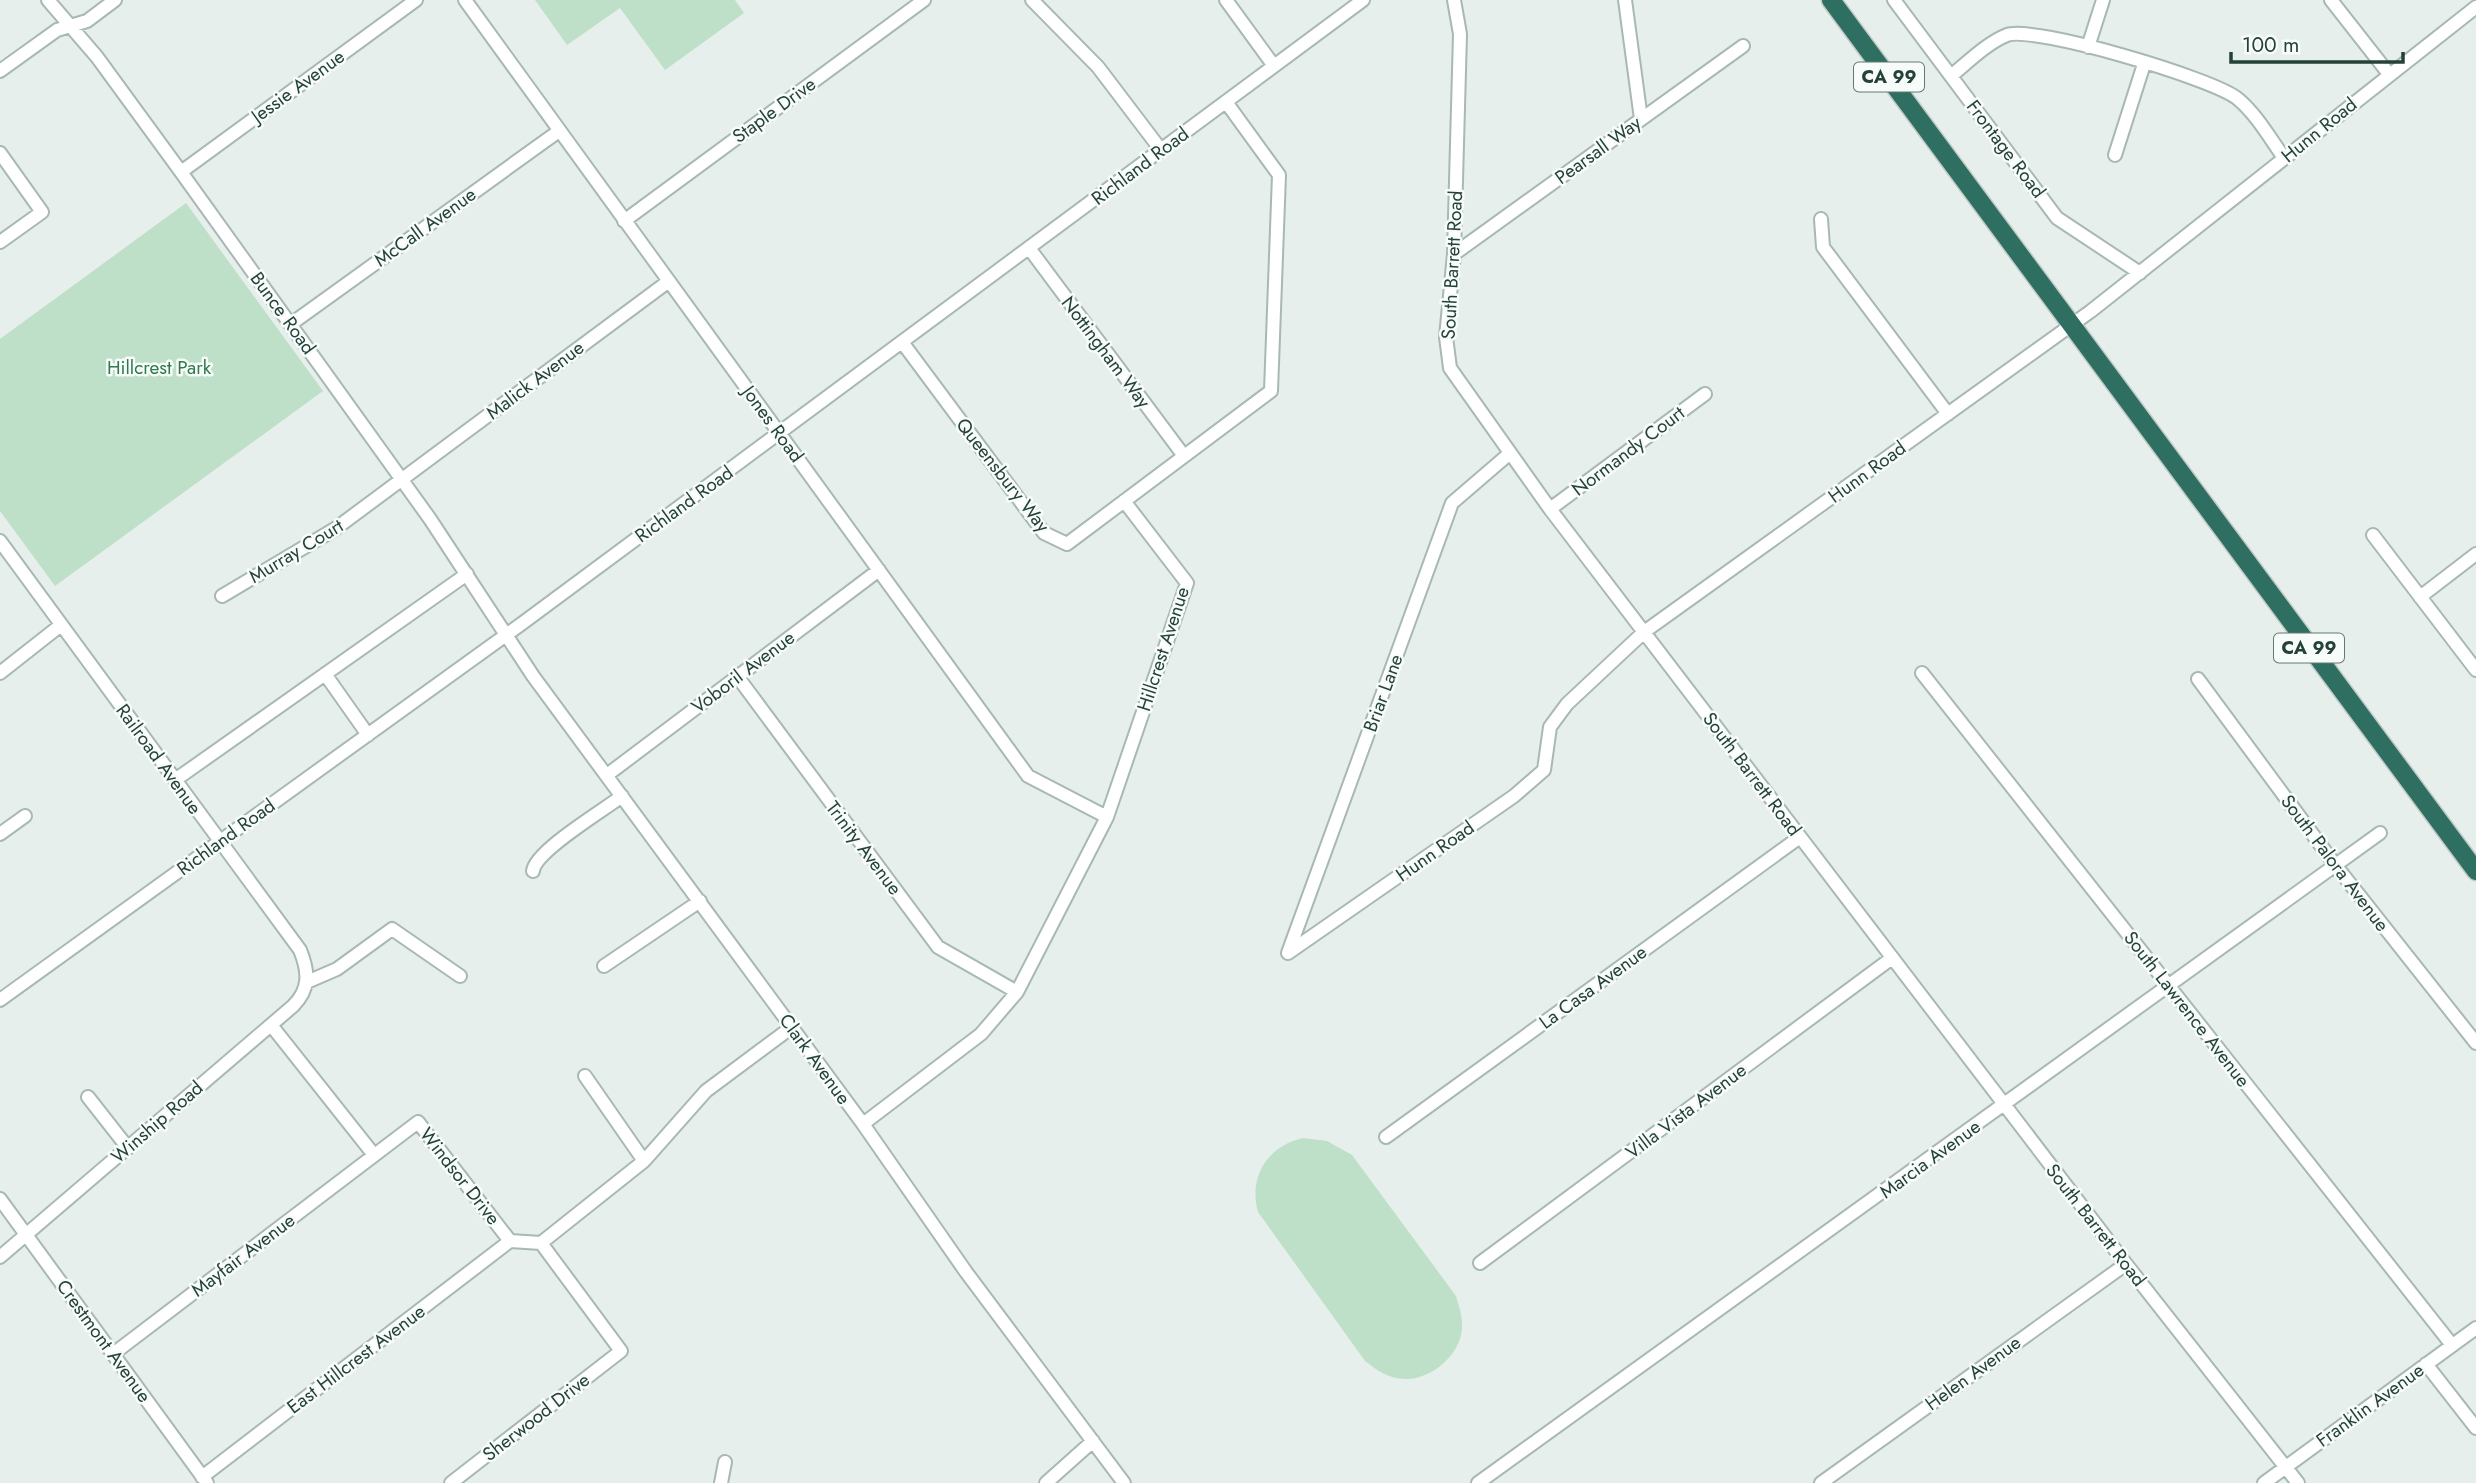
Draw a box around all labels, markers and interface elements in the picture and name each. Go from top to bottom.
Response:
scale bar [2231,21,2402,65]
text: 100 m [2242,30,2299,60]
street label: Jessie Avenue [243,43,350,131]
road number: CA 99 [1854,62,1924,92]
street label: Staple Drive [727,70,821,149]
street label: Hunn Road [2275,91,2363,169]
street label: Frontage Road [1960,94,2052,204]
street label: Pearsall Way [1549,109,1647,191]
street label: Richland Road [1086,120,1194,212]
street label: McCall Avenue [368,181,482,273]
street label: South Barrett Road [1435,190,1469,340]
street label: Bunce Road [244,266,322,360]
street label: Nottingham Way [1055,290,1157,414]
street label: Malick Avenue [480,334,590,426]
park label: Hillcrest Park [107,354,212,381]
street label: Jones Road [734,378,810,468]
street label: Normandy Court [1566,399,1690,502]
street label: Queensbury Way [950,412,1057,538]
street label: Hunn Road [1823,435,1911,509]
street label: Richland Road [629,459,739,549]
street label: Murray Court [244,512,349,590]
street label: Hillcrest Avenue [1130,583,1196,715]
street label: Voboril Avenue [686,624,801,720]
road number: CA 99 [2274,634,2344,662]
street label: Briar Lane [1356,650,1410,736]
street label: Railroad Avenue [110,698,208,820]
street label: South Barrett Road [1696,706,1808,842]
street label: South Palora Avenue [2274,789,2396,937]
street label: Richland Road [171,792,281,882]
street label: Trinity Avenue [820,795,908,901]
street label: Hunn Road [1390,814,1480,888]
street label: South Lawrence Avenue [2117,925,2257,1093]
street label: La Casa Avenue [1534,939,1653,1035]
street label: Clark Avenue [773,1008,857,1110]
street label: Villa Vista Avenue [1620,1057,1752,1165]
street label: Winship Road [105,1074,209,1170]
street label: Marcia Avenue [1874,1113,1986,1205]
street label: Windsor Drive [413,1122,507,1231]
street label: South Barrett Road [2039,1158,2153,1292]
street label: Mayfair Avenue [185,1207,301,1303]
street label: Crestmont Avenue [50,1274,158,1408]
street label: East Hillcrest Avenue [281,1298,431,1420]
street label: Helen Avenue [1920,1329,2027,1417]
street label: Franklin Avenue [2311,1357,2430,1453]
street label: Sherwood Drive [477,1366,595,1467]

